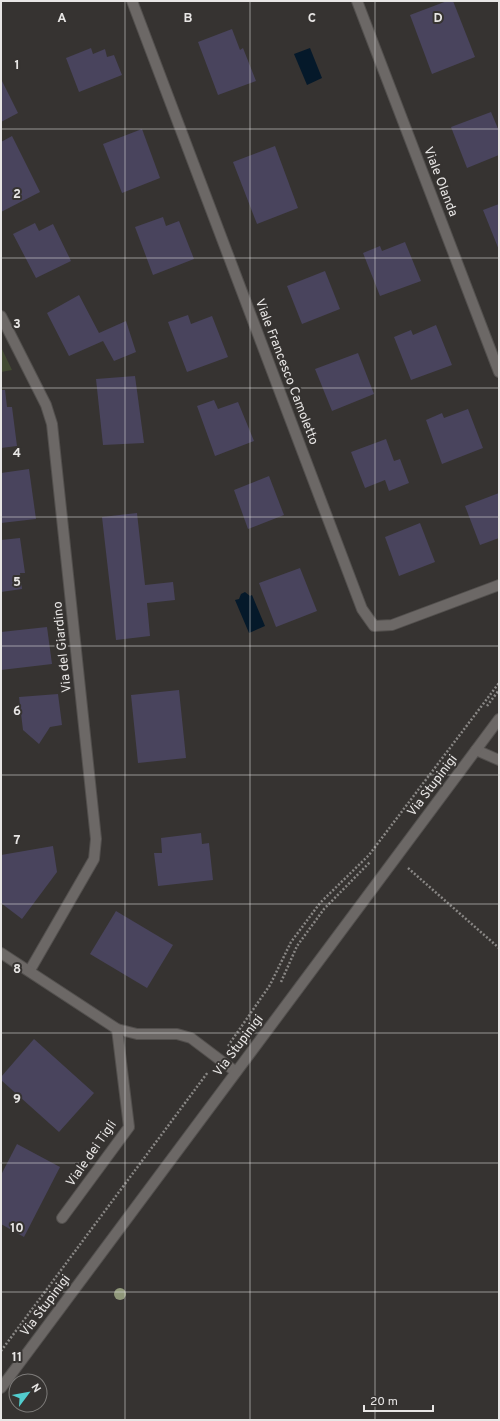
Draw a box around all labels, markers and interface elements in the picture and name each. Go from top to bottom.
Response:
text: A [57,11,67,27]
text: B [184,11,193,27]
text: C [308,11,316,27]
text: D [433,11,443,27]
text: 1 [14,58,20,74]
street label: Viale Olanda [419,145,461,219]
text: 2 [13,187,21,203]
street label: Viale Francesco Camoletto [251,297,321,447]
text: 3 [13,317,21,333]
text: 4 [13,446,21,462]
text: 5 [13,575,21,591]
street label: Via del Giardino [50,601,76,693]
text: 6 [13,704,21,720]
street label: Via Stupinigi [405,752,461,820]
text: 7 [14,833,21,849]
text: 8 [13,962,21,978]
street label: Via Stupinigi [211,1012,267,1080]
text: 9 [13,1092,21,1108]
street label: Viale dei Tigli [63,1118,121,1190]
text: 10 [10,1221,24,1237]
street label: Via Stupinigi [18,1272,74,1340]
text: 11 [12,1350,22,1366]
north arrow [8,1373,48,1413]
text: N [28,1381,44,1395]
scale bar [364,1387,433,1413]
text: 20 m [370,1394,398,1410]

